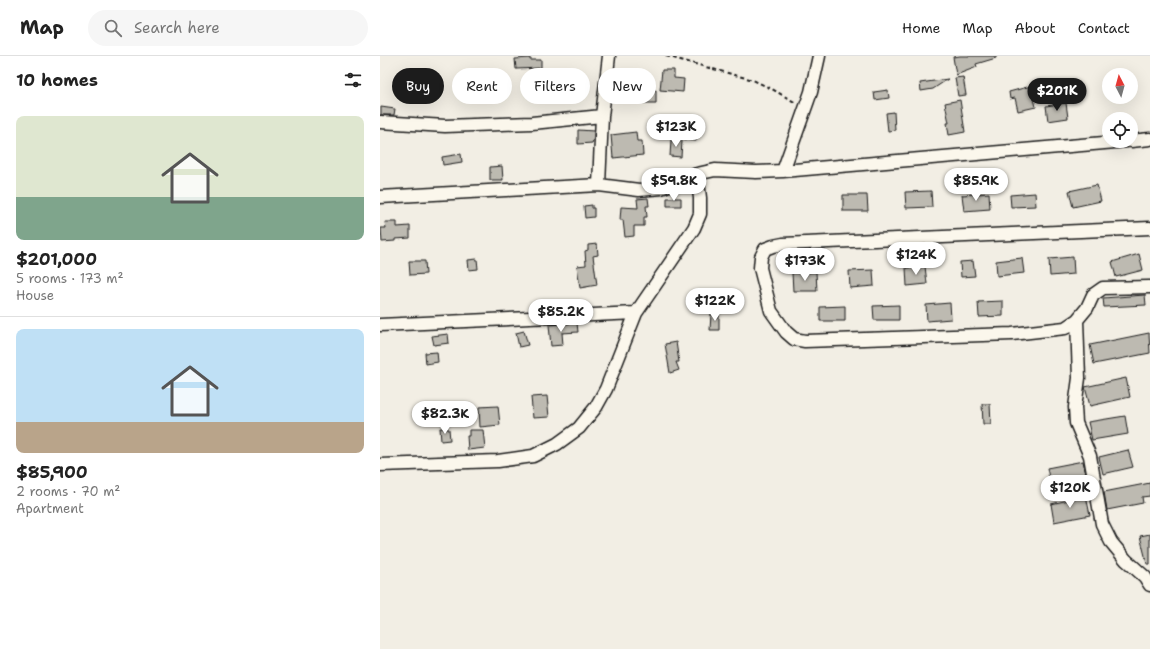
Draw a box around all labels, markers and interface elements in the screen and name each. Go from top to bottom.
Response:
search box [88,10,368,46]
text: Map [20,15,64,40]
icon: search [102,17,124,39]
text: Search here [134,18,220,38]
text: Home [902,19,941,37]
text: Map [963,19,993,37]
text: About [1015,19,1056,37]
text: Contact [1078,19,1130,37]
chip: Buy [392,68,444,104]
chip: Rent [452,68,512,104]
chip: Filters [520,68,590,104]
chip: New [598,68,656,104]
north arrow [1102,68,1138,104]
map controls [1102,68,1138,148]
text: 10 homes [16,69,98,91]
icon: filters [342,69,364,91]
pin: $201K [1029,78,1085,112]
text: $201K [1036,82,1078,99]
button: locate [1102,112,1138,148]
pin: $123K [648,114,704,148]
text: $123K [656,118,696,135]
icon: home [154,142,226,214]
pin: $59.8K [641,168,707,202]
pin: $85.9K [943,168,1009,202]
text: $59.8K [650,172,698,189]
text: $85.9K [953,172,999,189]
pin: $124K [888,242,944,276]
text: $124K [896,246,936,263]
text: $201,000 [16,248,97,270]
pin: $173K [777,248,833,282]
text: $173K [785,252,825,269]
text: 5 rooms · 173 m² [16,270,123,287]
text: House [16,287,54,304]
pin: $122K [687,288,743,322]
text: $122K [695,292,735,309]
pin: $85.2K [528,299,594,333]
text: $85.2K [537,303,585,320]
icon: home [154,355,226,427]
pin: $82.3K [412,401,478,435]
text: $82.3K [421,405,469,422]
text: $85,900 [16,461,88,483]
pin: $120K [1042,475,1098,509]
text: $120K [1050,479,1090,496]
text: 2 rooms · 70 m² [16,483,120,500]
text: Apartment [16,500,84,517]

